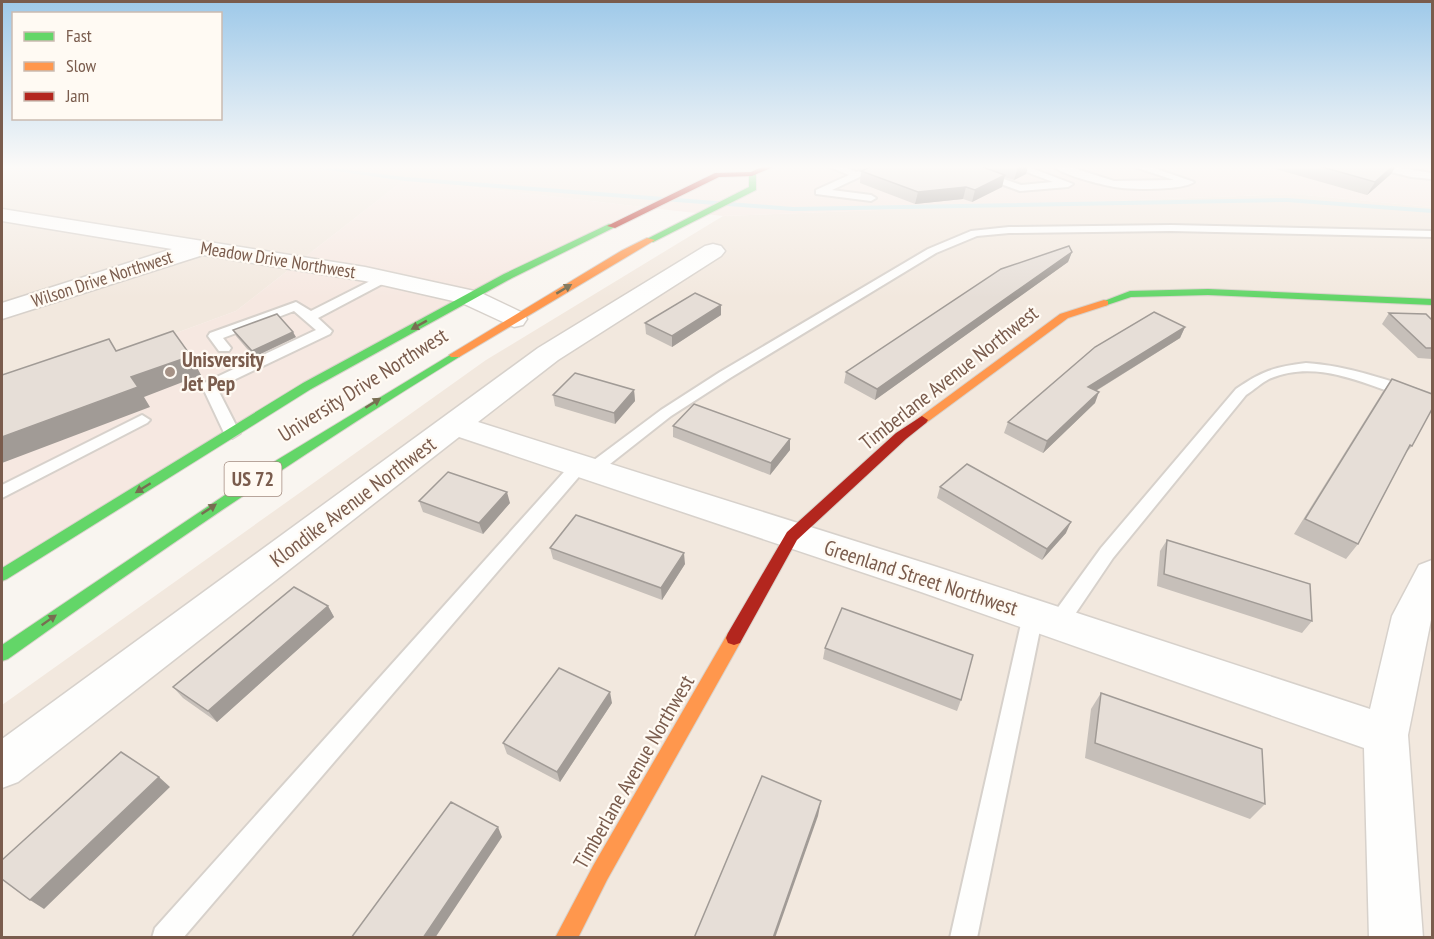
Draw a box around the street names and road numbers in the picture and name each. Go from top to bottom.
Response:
street label: Meadow Drive Northwest [199,236,357,283]
street label: Wilson Drive Northwest [28,245,175,312]
street label: Timberlane Avenue Northwest [854,299,1044,456]
street label: University Drive Northwest [273,322,452,448]
street label: Klondike Avenue Northwest [264,430,441,573]
road number: US 72 [224,462,282,496]
street label: Greenland Street Northwest [821,533,1022,622]
street label: Timberlane Avenue Northwest [567,670,700,873]

